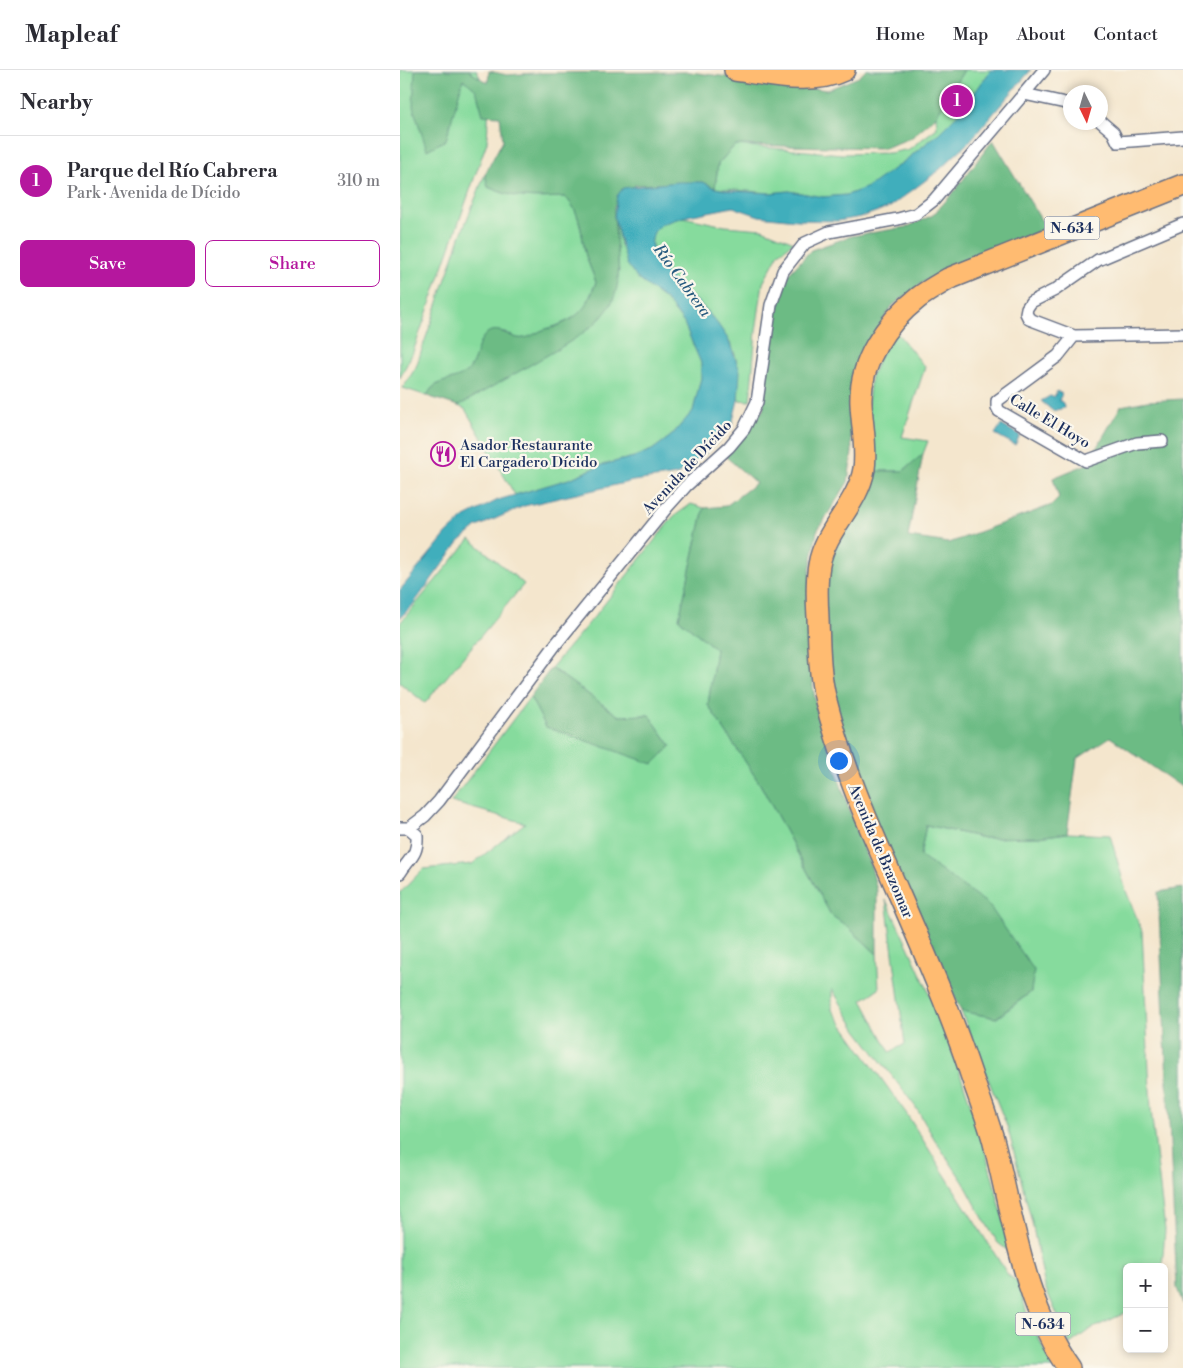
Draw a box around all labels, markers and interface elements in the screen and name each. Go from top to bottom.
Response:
text: Mapleaf [25,20,118,50]
text: Home [876,23,925,46]
text: Map [953,23,989,46]
text: About [1017,23,1066,46]
text: Contact [1094,23,1158,46]
pin: 1 [941,82,973,120]
north arrow [1063,85,1108,130]
text: Nearby [20,90,93,116]
text: Parque del Río Cabrera [67,159,278,183]
text: 1 [32,171,40,191]
text: 310 m [337,171,380,191]
text: Park · Avenida de Dícido [67,183,240,203]
road number: N-634 [1044,216,1100,240]
water label: Río Cabrera [648,239,715,321]
button: Save [20,240,195,287]
button: Share [205,240,380,287]
street label: Calle El Hoyo [1006,390,1094,453]
street label: Avenida de Dícido [638,416,736,519]
place label: Asador Restaurante El Cargadero Dícido [459,436,598,472]
restaurant icon: Asador Restaurante El Cargadero Dícido [430,441,456,467]
your location [826,748,852,774]
street label: Avenida de Brazomar [843,780,918,922]
map controls [1123,1263,1168,1353]
button: + [1123,1263,1168,1308]
button: − [1123,1308,1168,1353]
road number: N-634 [1016,1312,1070,1336]

